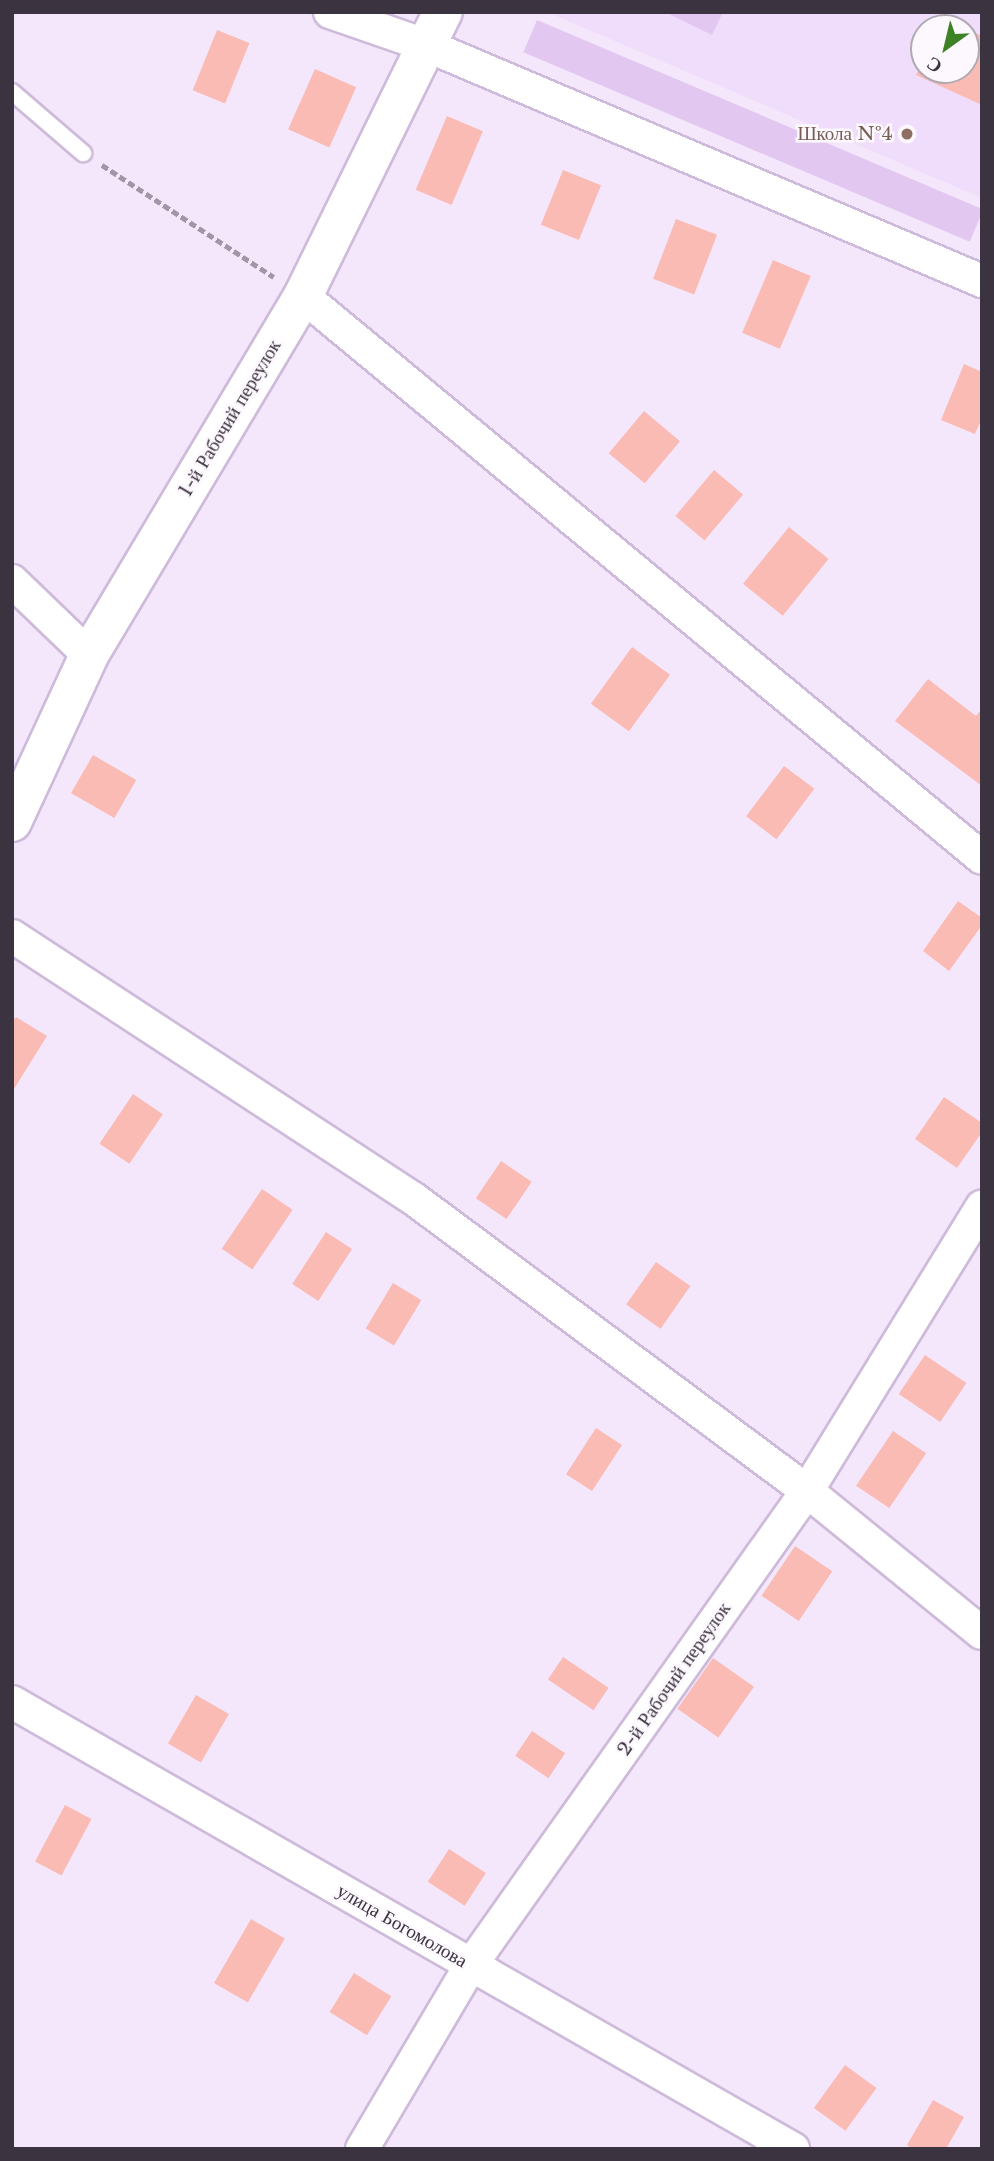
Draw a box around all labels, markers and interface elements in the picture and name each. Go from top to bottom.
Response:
north arrow [910,14,980,84]
text: С [922,52,946,79]
place label: Школа №4 [797,123,893,145]
marker: Школа №4 [899,126,915,142]
street label: 1-й Рабочий переулок [174,335,286,501]
street label: 2-й Рабочий переулок [612,1598,736,1760]
street label: улица Богомолова [333,1879,471,1973]

